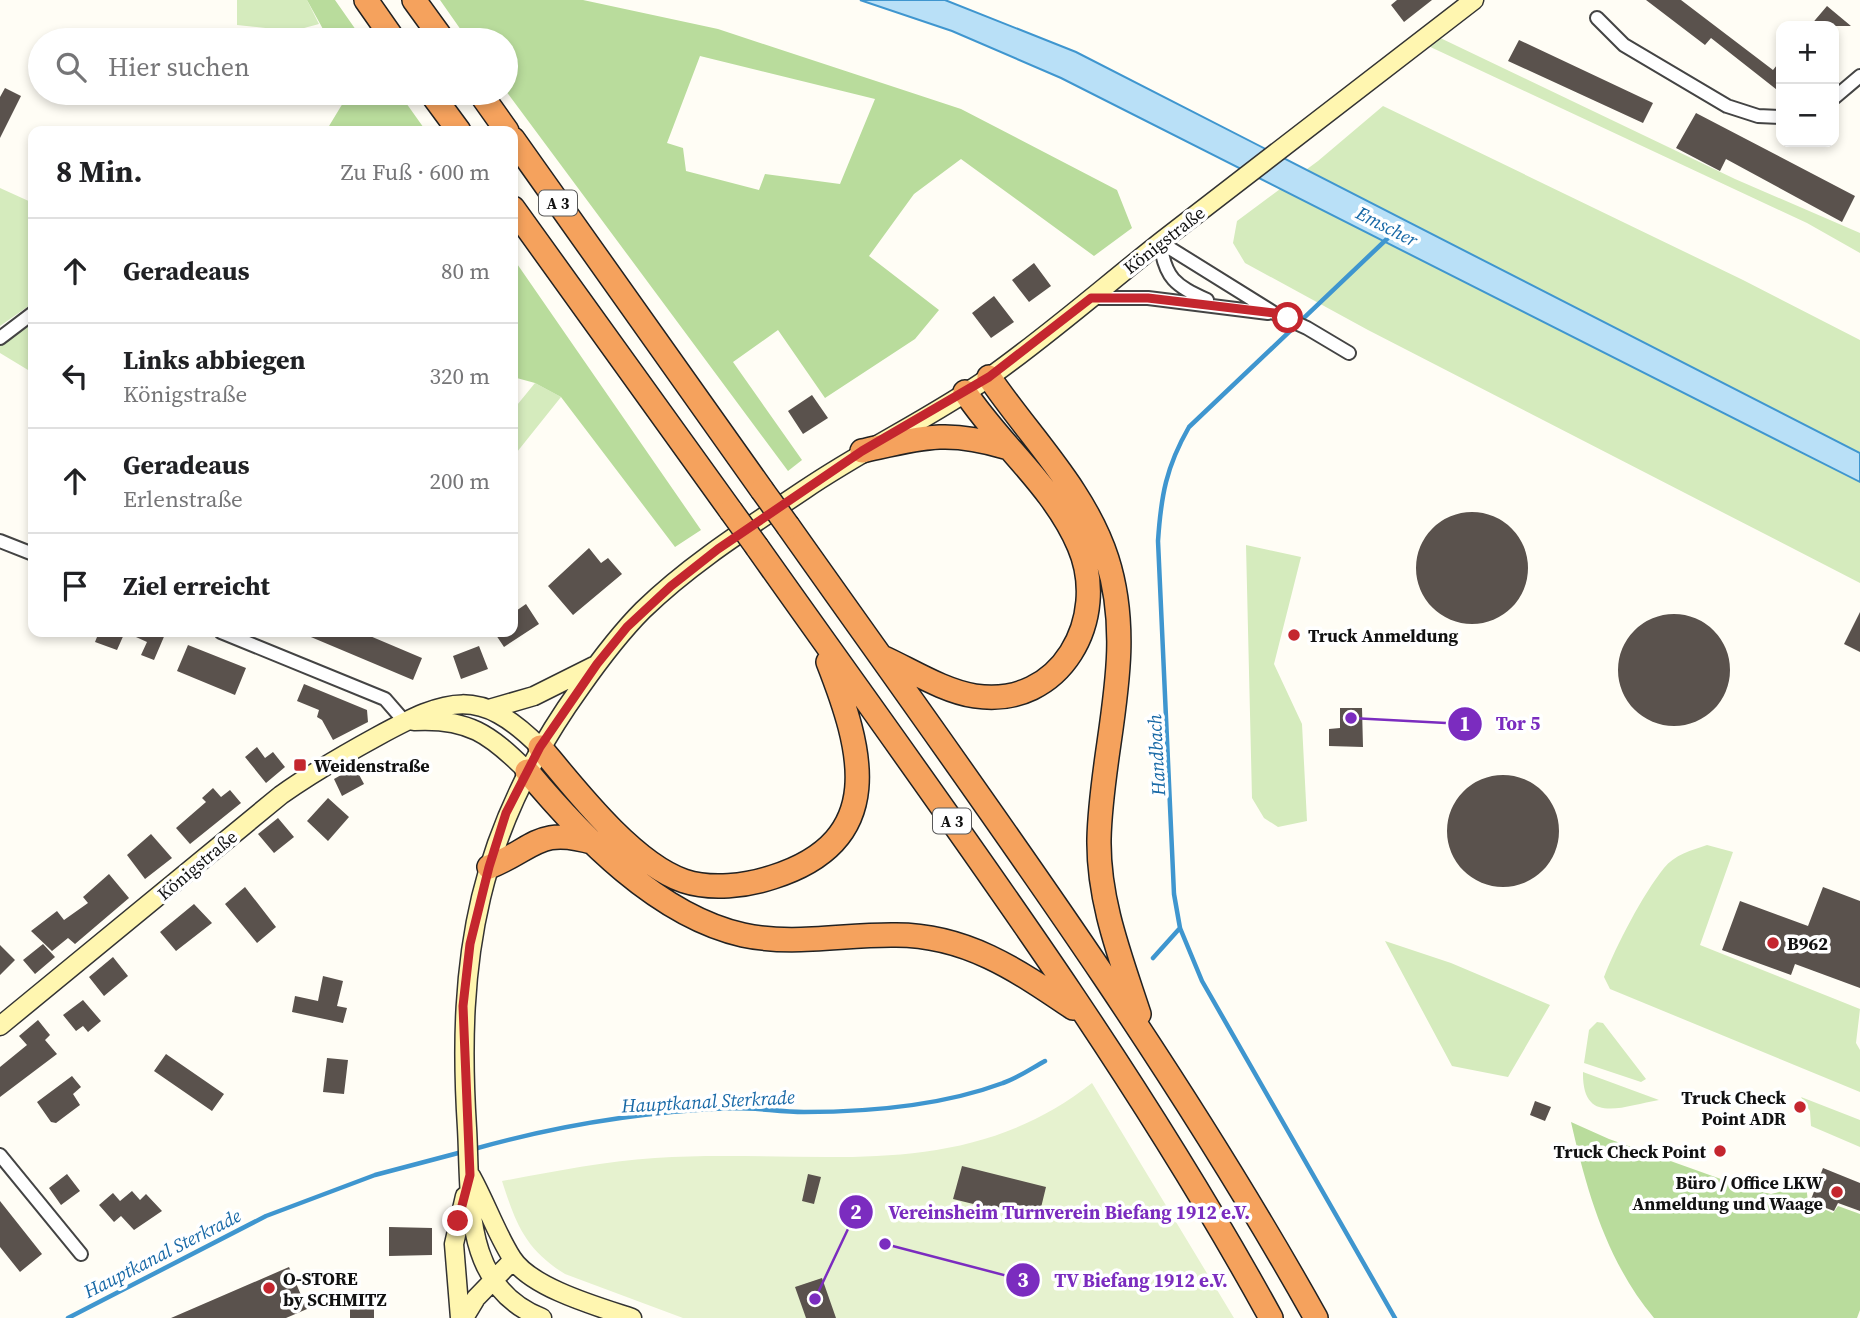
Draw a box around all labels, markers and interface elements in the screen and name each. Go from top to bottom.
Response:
map controls [1776,21,1839,147]
button: + [1776,21,1839,84]
search box [28,28,518,105]
icon: search [52,48,90,86]
text: Hier suchen [108,49,250,85]
button: − [1776,84,1839,147]
text: 8 Min. [56,151,143,192]
text: Zu Fuß · 600 m [341,156,490,188]
road number: A 3 [539,190,577,216]
water label: Emscher [1351,199,1424,253]
street label: Königstraße [1118,200,1210,280]
icon: ahead [56,252,94,290]
text: Geradeaus [123,253,250,289]
text: 80 m [441,255,490,287]
route start [1272,302,1303,333]
text: Links abbiegen [123,342,306,378]
icon: left [56,357,94,395]
text: 320 m [429,360,490,392]
text: Königstraße [123,378,247,410]
text: Geradeaus [123,447,250,483]
icon: ahead [56,462,94,500]
text: 200 m [429,465,490,497]
text: Erlenstraße [123,483,243,515]
icon: arrive [56,567,94,605]
text: Ziel erreicht [123,568,270,604]
place label: Truck Anmeldung [1308,623,1458,648]
marker: Truck Anmeldung [1286,627,1302,643]
callout: Tor 5 [1447,704,1555,744]
text: 1 [1459,709,1471,738]
text: Tor 5 [1496,710,1540,736]
water label: Handbach [1141,713,1171,797]
place label: Weidenstraße [314,753,430,778]
marker: Weidenstraße [292,757,308,773]
road number: A 3 [933,808,971,834]
street label: Königstraße [152,824,242,906]
place label: B962 [1787,931,1828,956]
marker: B962 [1765,935,1781,951]
water label: Hauptkanal Sterkrade [620,1083,796,1119]
place label: Truck Check Point ADR [1681,1085,1787,1131]
marker: Truck Check Point ADR [1792,1099,1808,1115]
place label: Truck Check Point [1554,1139,1707,1164]
marker: Truck Check Point [1712,1143,1728,1159]
place label: Büro / Office LKW Anmeldung und Waage [1632,1170,1823,1216]
marker: Büro / Office LKW Anmeldung und Waage [1829,1184,1845,1200]
callout: Vereinsheim Turnverein Biefang 1912 e.V. [839,1192,1264,1232]
text: 2 [850,1197,862,1226]
text: Vereinsheim Turnverein Biefang 1912 e.V. [888,1199,1250,1225]
water label: Hauptkanal Sterkrade [78,1202,245,1304]
route end [442,1205,473,1236]
callout: TV Biefang 1912 e.V. [1005,1260,1242,1300]
text: 3 [1017,1265,1029,1294]
place label: O-STORE by SCHMITZ [283,1266,387,1312]
text: TV Biefang 1912 e.V. [1054,1267,1228,1293]
marker: O-STORE by SCHMITZ [261,1280,277,1296]

